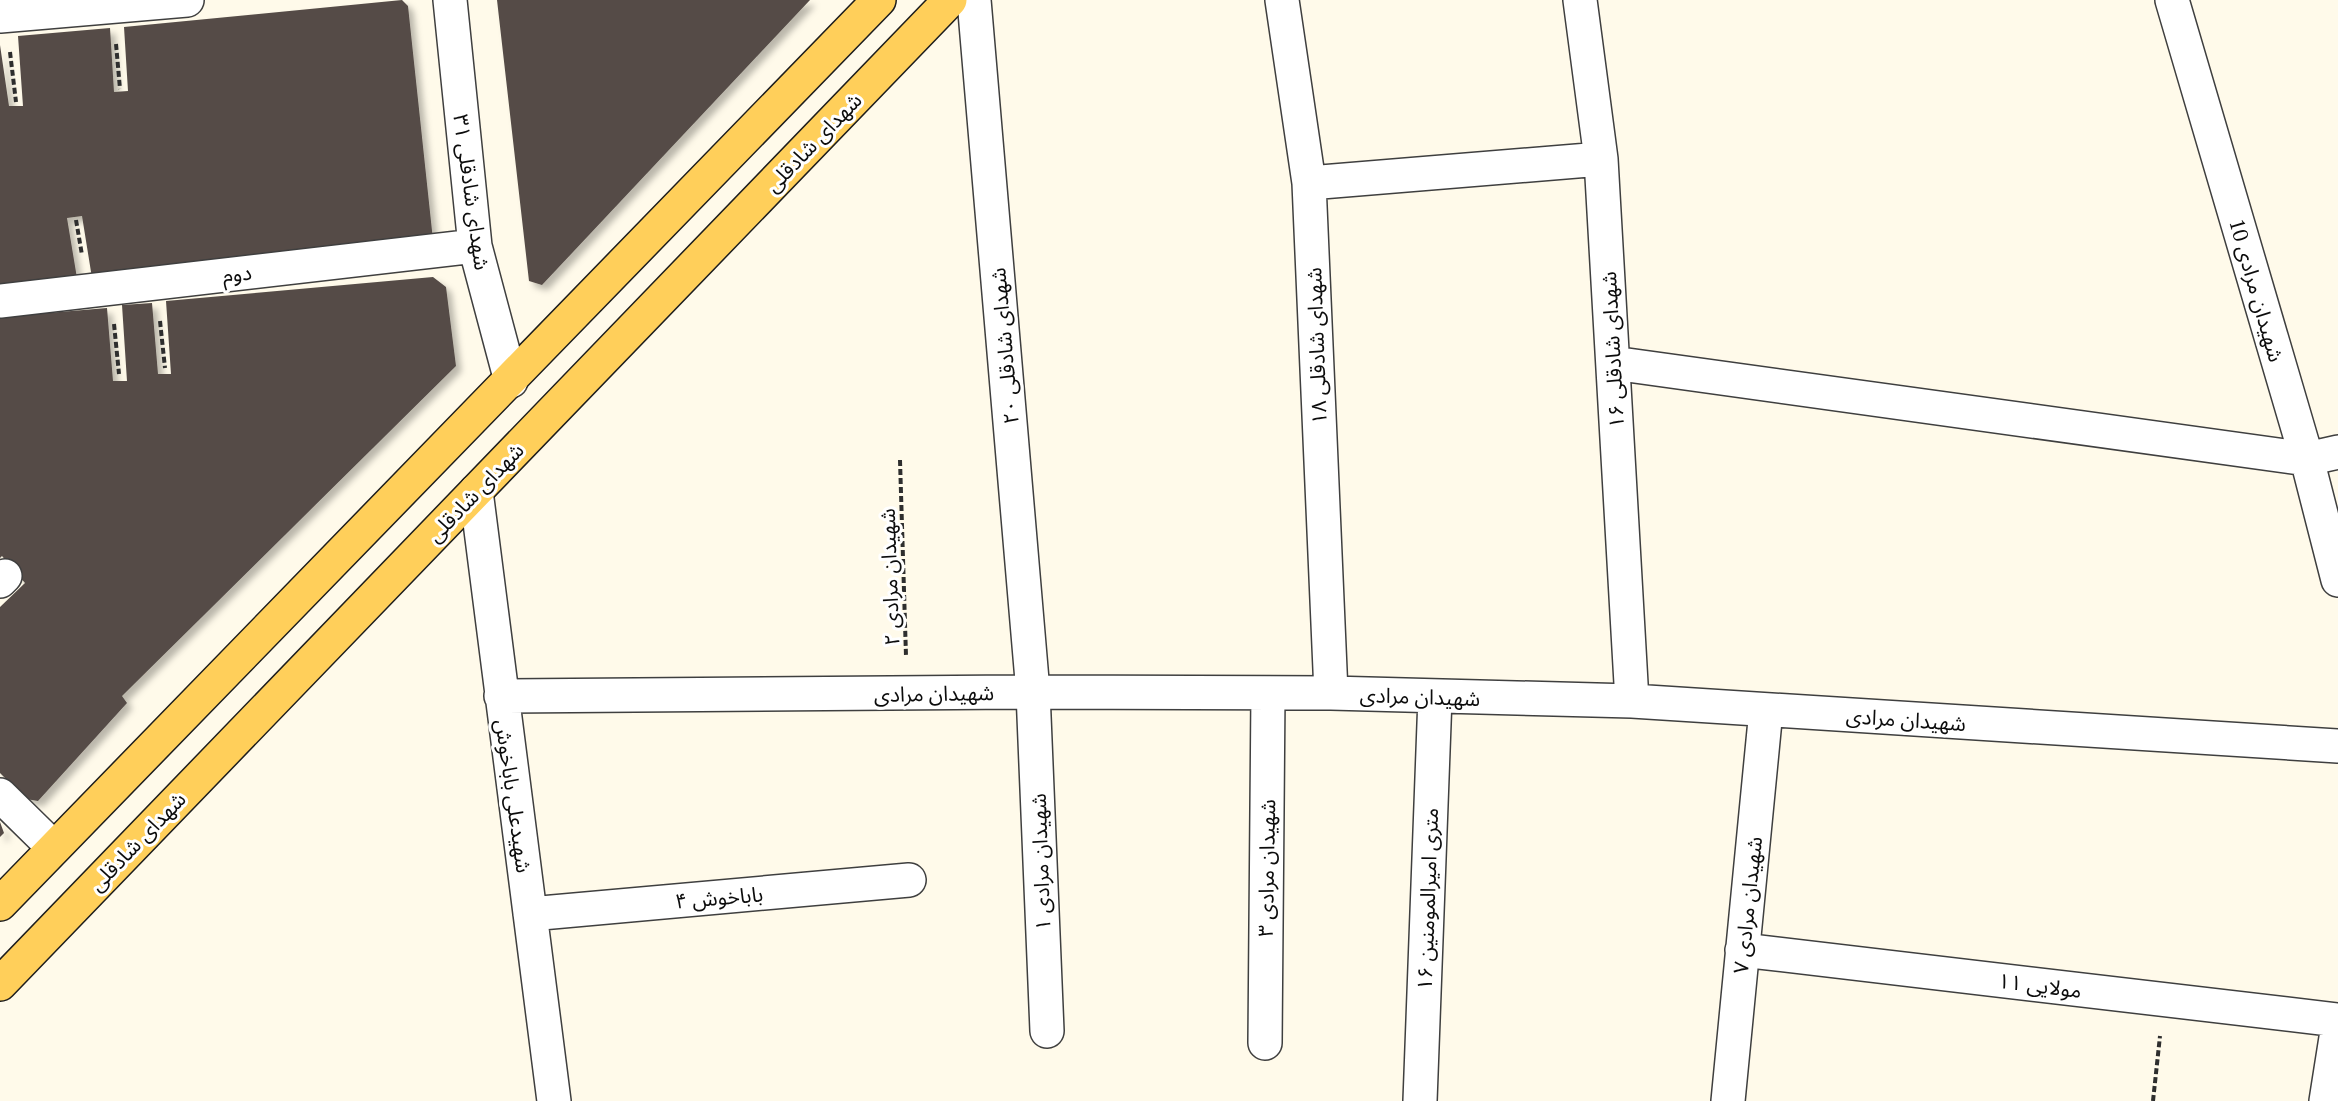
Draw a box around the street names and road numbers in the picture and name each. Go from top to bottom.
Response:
street label: شهدای شادقلی [758,86,868,198]
street label: شهدای شادقلی ۳۱ [447,112,497,272]
street label: شهیدان مرادی 10 [2223,215,2291,365]
street label: دوم [221,258,253,291]
street label: شهدای شادقلی ۲۰ [983,266,1025,426]
street label: شهدای شادقلی ۱۸ [1299,267,1333,425]
street label: شهدای شادقلی ۱۶ [1594,271,1630,429]
street label: شهدای شادقلی [420,436,530,548]
street label: شهیدان مرادی ۲ [873,508,905,646]
street label: شهیدان مرادی [874,678,994,708]
street label: شهیدان مرادی [1359,680,1481,712]
street label: شهیدان مرادی [1845,701,1967,737]
street label: شهیدعلی باباخوش [489,717,539,875]
street label: شهدای شادقلی [82,785,192,897]
street label: شهیدان مرادی ۱ [1024,793,1056,931]
street label: شهیدان مرادی ۳ [1251,799,1281,937]
street label: ۱۶ متری امیرالمومنین [1410,807,1444,991]
street label: شهیدان مرادی ۷ [1726,835,1768,975]
street label: باباخوش ۴ [674,879,764,915]
street label: مولایی ۱۱ [1997,966,2083,1004]

